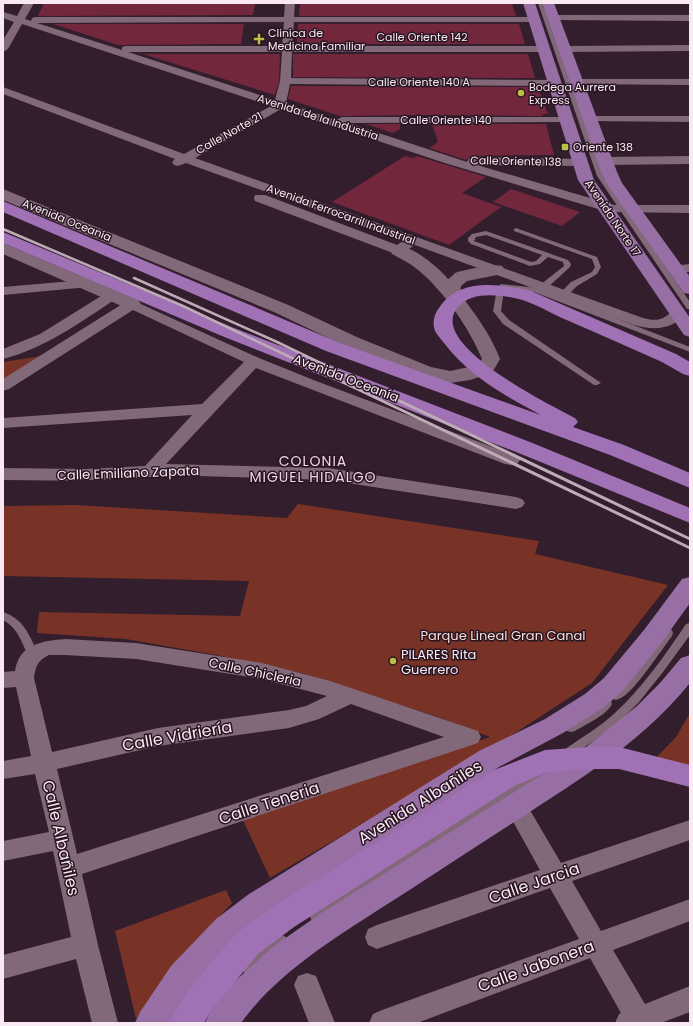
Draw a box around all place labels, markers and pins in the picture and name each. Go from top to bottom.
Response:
place label: Clinica de Medicina Familiar [268,25,365,54]
marker: Clinica de Medicina Familiar [253,33,265,45]
place label: Bodega Aurrera Express [529,79,616,108]
marker: Bodega Aurrera Express [516,88,526,98]
place label: Oriente 138 [573,139,633,155]
marker: Oriente 138 [560,142,570,152]
place label: PILARES Rita Guerrero [401,645,476,679]
marker: PILARES Rita Guerrero [388,656,398,666]

